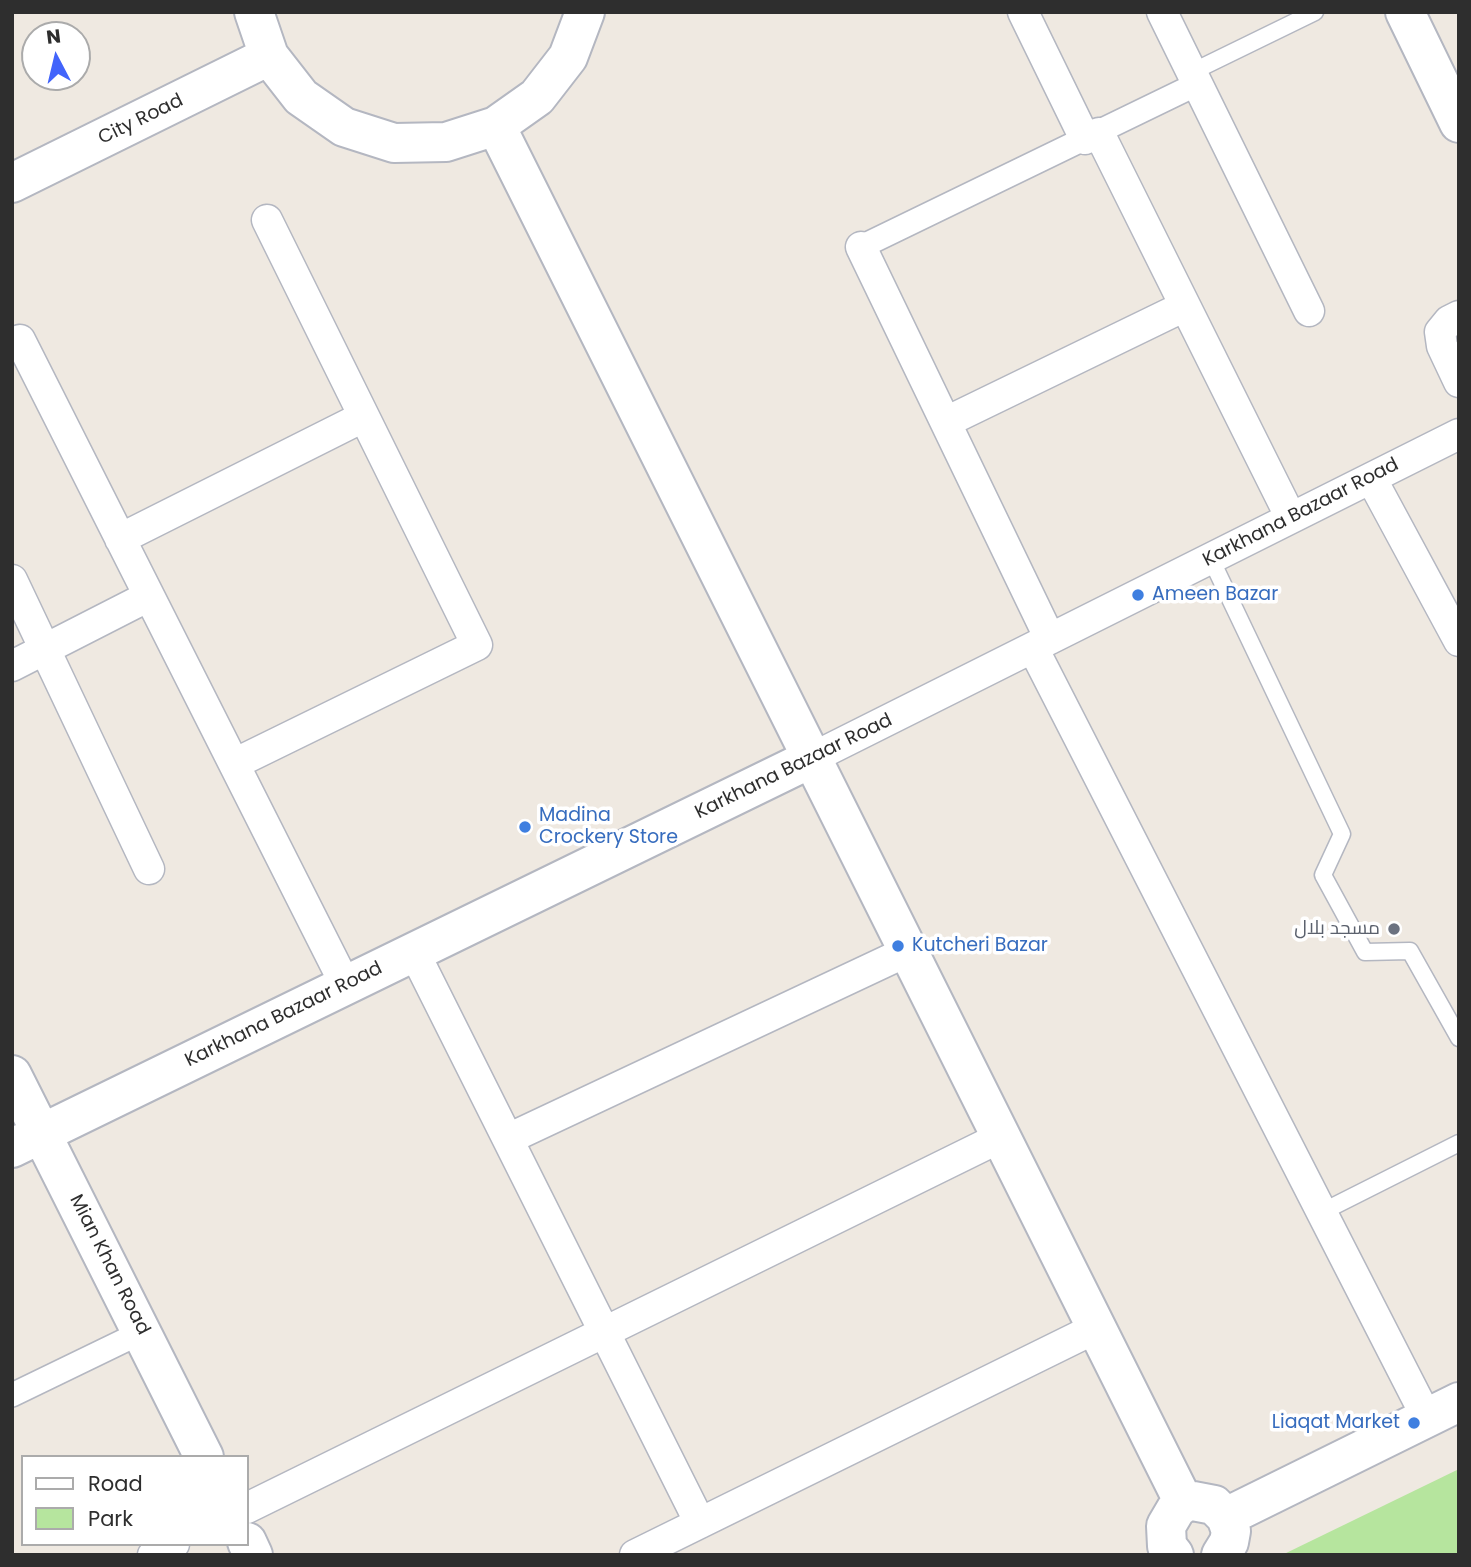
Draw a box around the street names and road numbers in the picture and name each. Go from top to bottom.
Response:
street label: City Road [95,90,187,150]
street label: Karkhana Bazaar Road [1199,454,1403,572]
street label: Karkhana Bazaar Road [692,709,896,825]
street label: Karkhana Bazaar Road [182,957,386,1073]
street label: Mian Khan Road [64,1191,154,1339]

